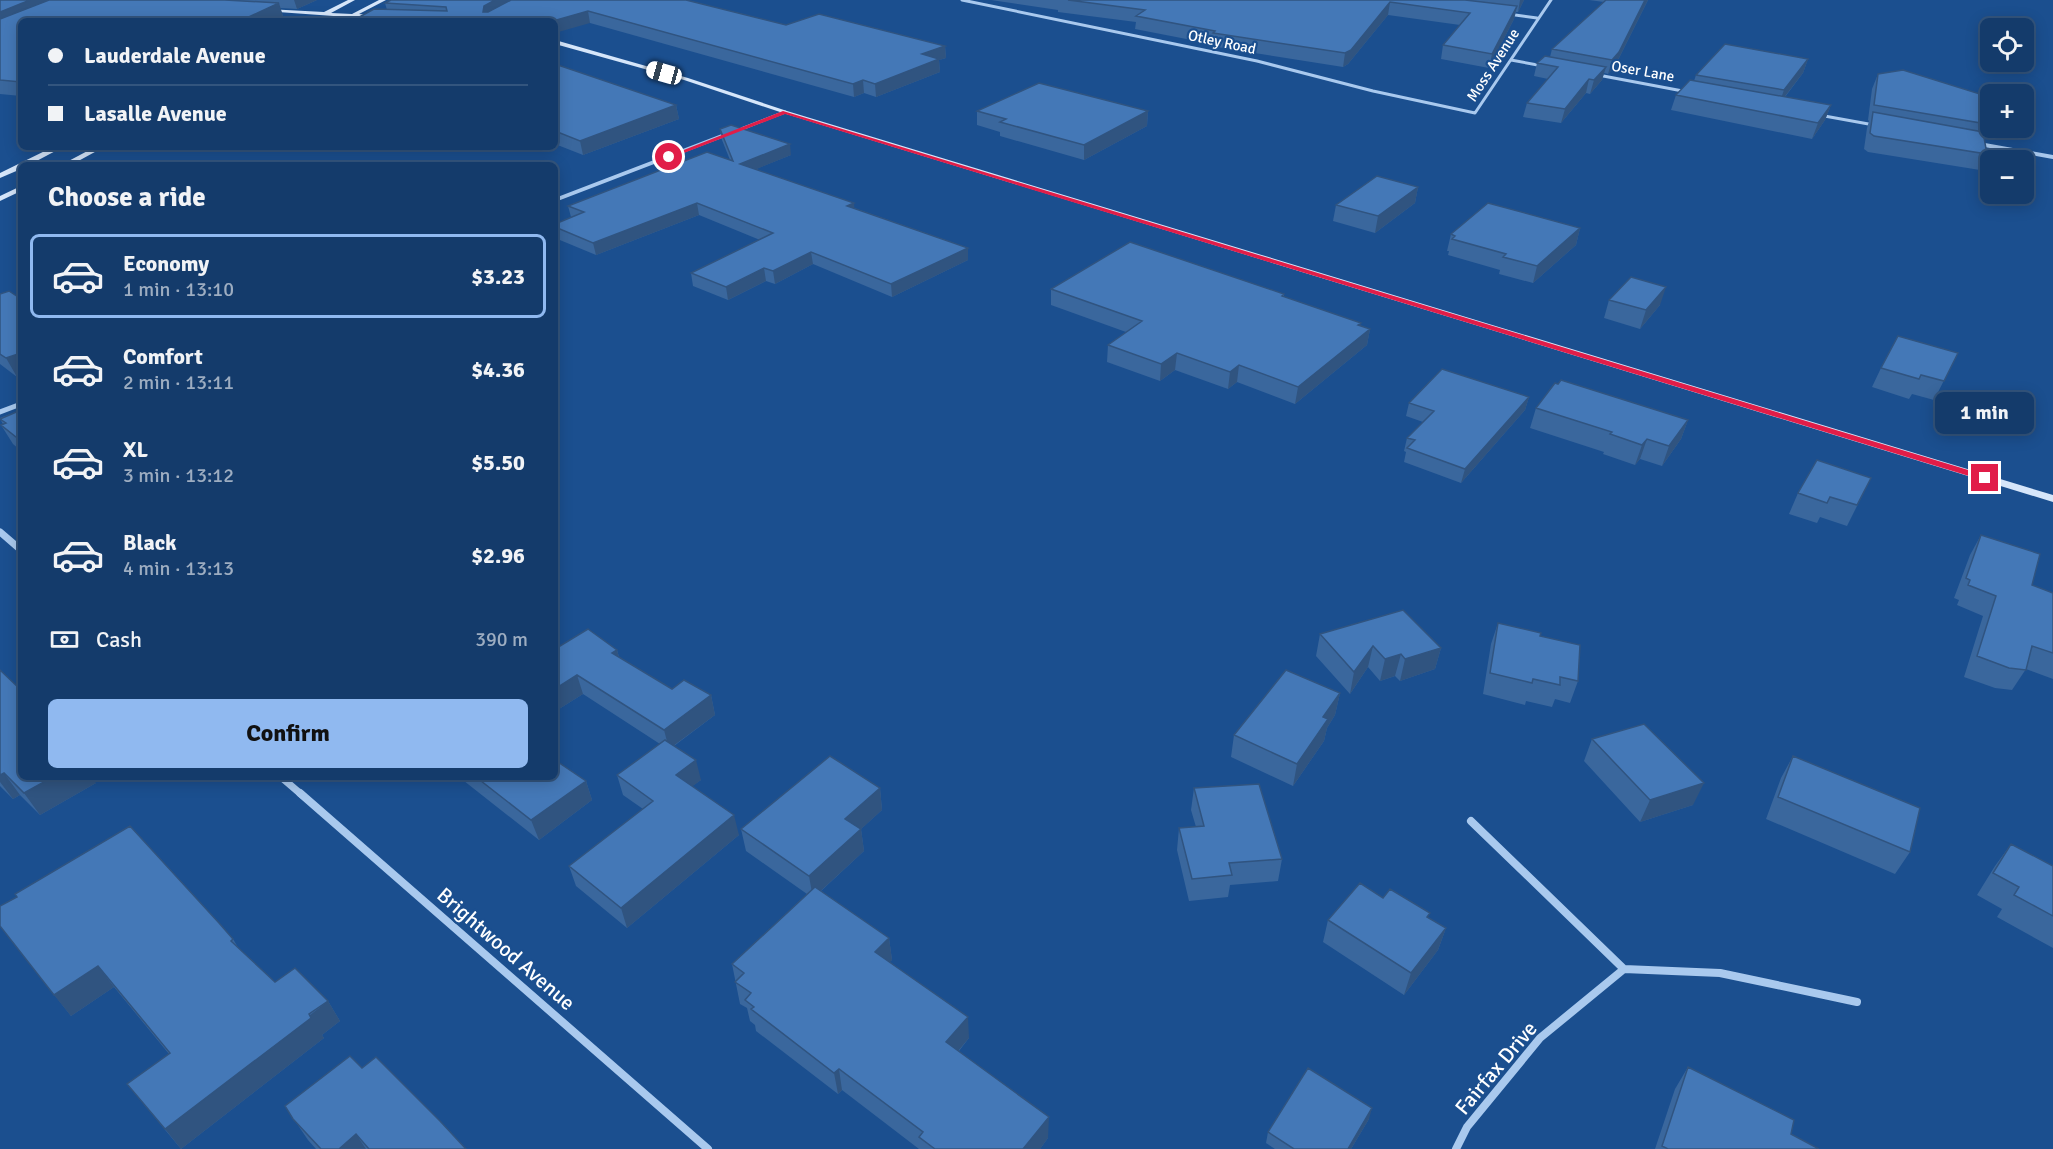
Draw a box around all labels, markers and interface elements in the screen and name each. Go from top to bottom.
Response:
map controls [1980,18,2034,204]
button: locate [1980,18,2034,72]
street label: Moss Avenue [1463,25,1523,105]
street label: Otley Road [1186,26,1258,58]
text: Lauderdale Avenue [84,42,266,69]
street label: Oser Lane [1610,57,1676,85]
car [644,59,684,87]
button: + [1980,84,2034,138]
text: Lasalle Avenue [84,100,227,127]
route start [655,143,682,170]
button: − [1980,150,2034,204]
text: Choose a ride [48,181,206,214]
icon: car [51,249,105,303]
text: Economy [123,250,209,277]
text: $3.23 [471,263,525,290]
text: 1 min · 13:10 [123,277,234,302]
icon: car [51,342,105,396]
text: Comfort [123,343,203,370]
text: $4.36 [471,356,525,383]
text: 2 min · 13:11 [123,370,234,395]
callout: 1 min [1936,391,2034,433]
text: 1 min [1960,400,2009,425]
icon: car [51,435,105,489]
text: XL [123,436,148,463]
text: $5.50 [471,449,525,476]
text: 3 min · 13:12 [123,463,234,488]
route end [1971,464,1998,491]
icon: car [51,528,105,582]
text: Black [123,529,177,556]
text: $2.96 [471,542,525,569]
text: 4 min · 13:13 [123,556,234,581]
icon: cash [48,623,81,656]
text: Cash [96,626,142,653]
text: 390 m [475,627,528,652]
button: Confirm [48,699,528,768]
street label: Brightwood Avenue [432,882,580,1016]
street label: Fairfax Drive [1449,1016,1543,1120]

